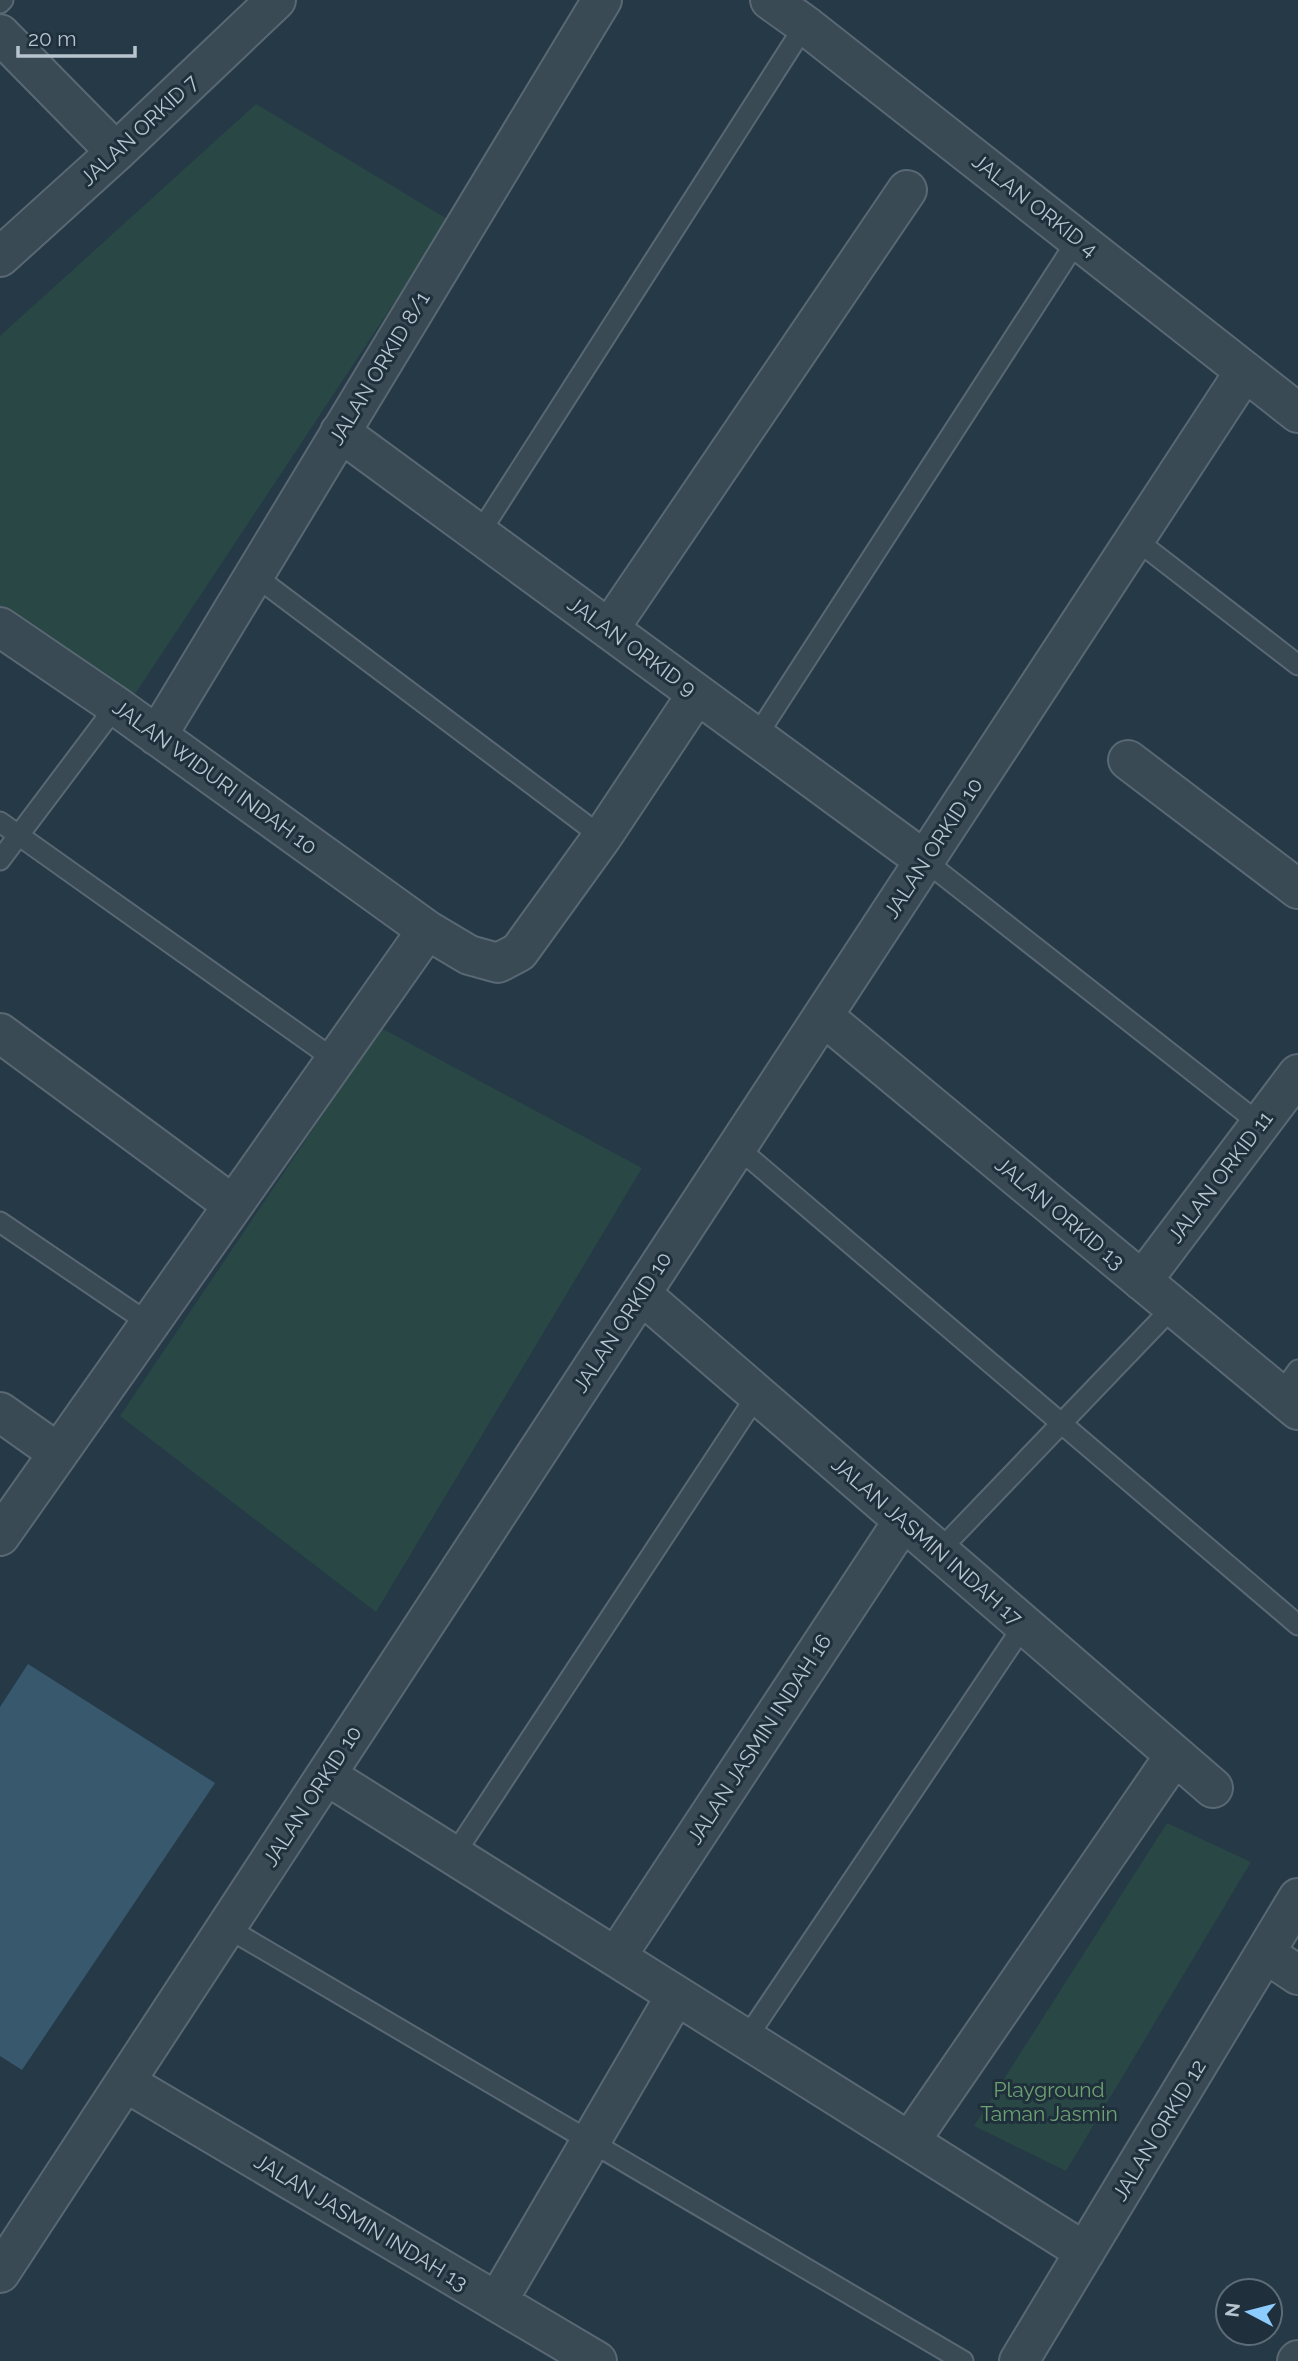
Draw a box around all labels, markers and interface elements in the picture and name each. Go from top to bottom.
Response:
scale bar [18,14,135,58]
text: 20 m [28,26,76,51]
street label: JALAN ORKID 7 [75,69,204,191]
street label: JALAN ORKID 4 [967,148,1103,262]
street label: JALAN ORKID 8/1 [323,287,435,449]
street label: JALAN ORKID 9 [563,591,701,701]
street label: JALAN WIDURI INDAH 10 [108,694,322,860]
street label: JALAN ORKID 10 [878,773,988,923]
street label: JALAN ORKID 11 [1162,1106,1278,1248]
street label: JALAN ORKID 13 [990,1152,1130,1274]
street label: JALAN ORKID 10 [567,1247,677,1397]
street label: JALAN JASMIN INDAH 17 [827,1451,1028,1631]
street label: JALAN JASMIN INDAH 16 [682,1629,836,1849]
street label: JALAN ORKID 10 [257,1721,367,1871]
street label: JALAN ORKID 12 [1107,2055,1211,2205]
park label: Playground Taman Jasmin [980,2077,1118,2126]
street label: JALAN JASMIN INDAH 13 [250,2148,472,2296]
north arrow [1214,2277,1284,2347]
text: N [1220,2301,1244,2318]

